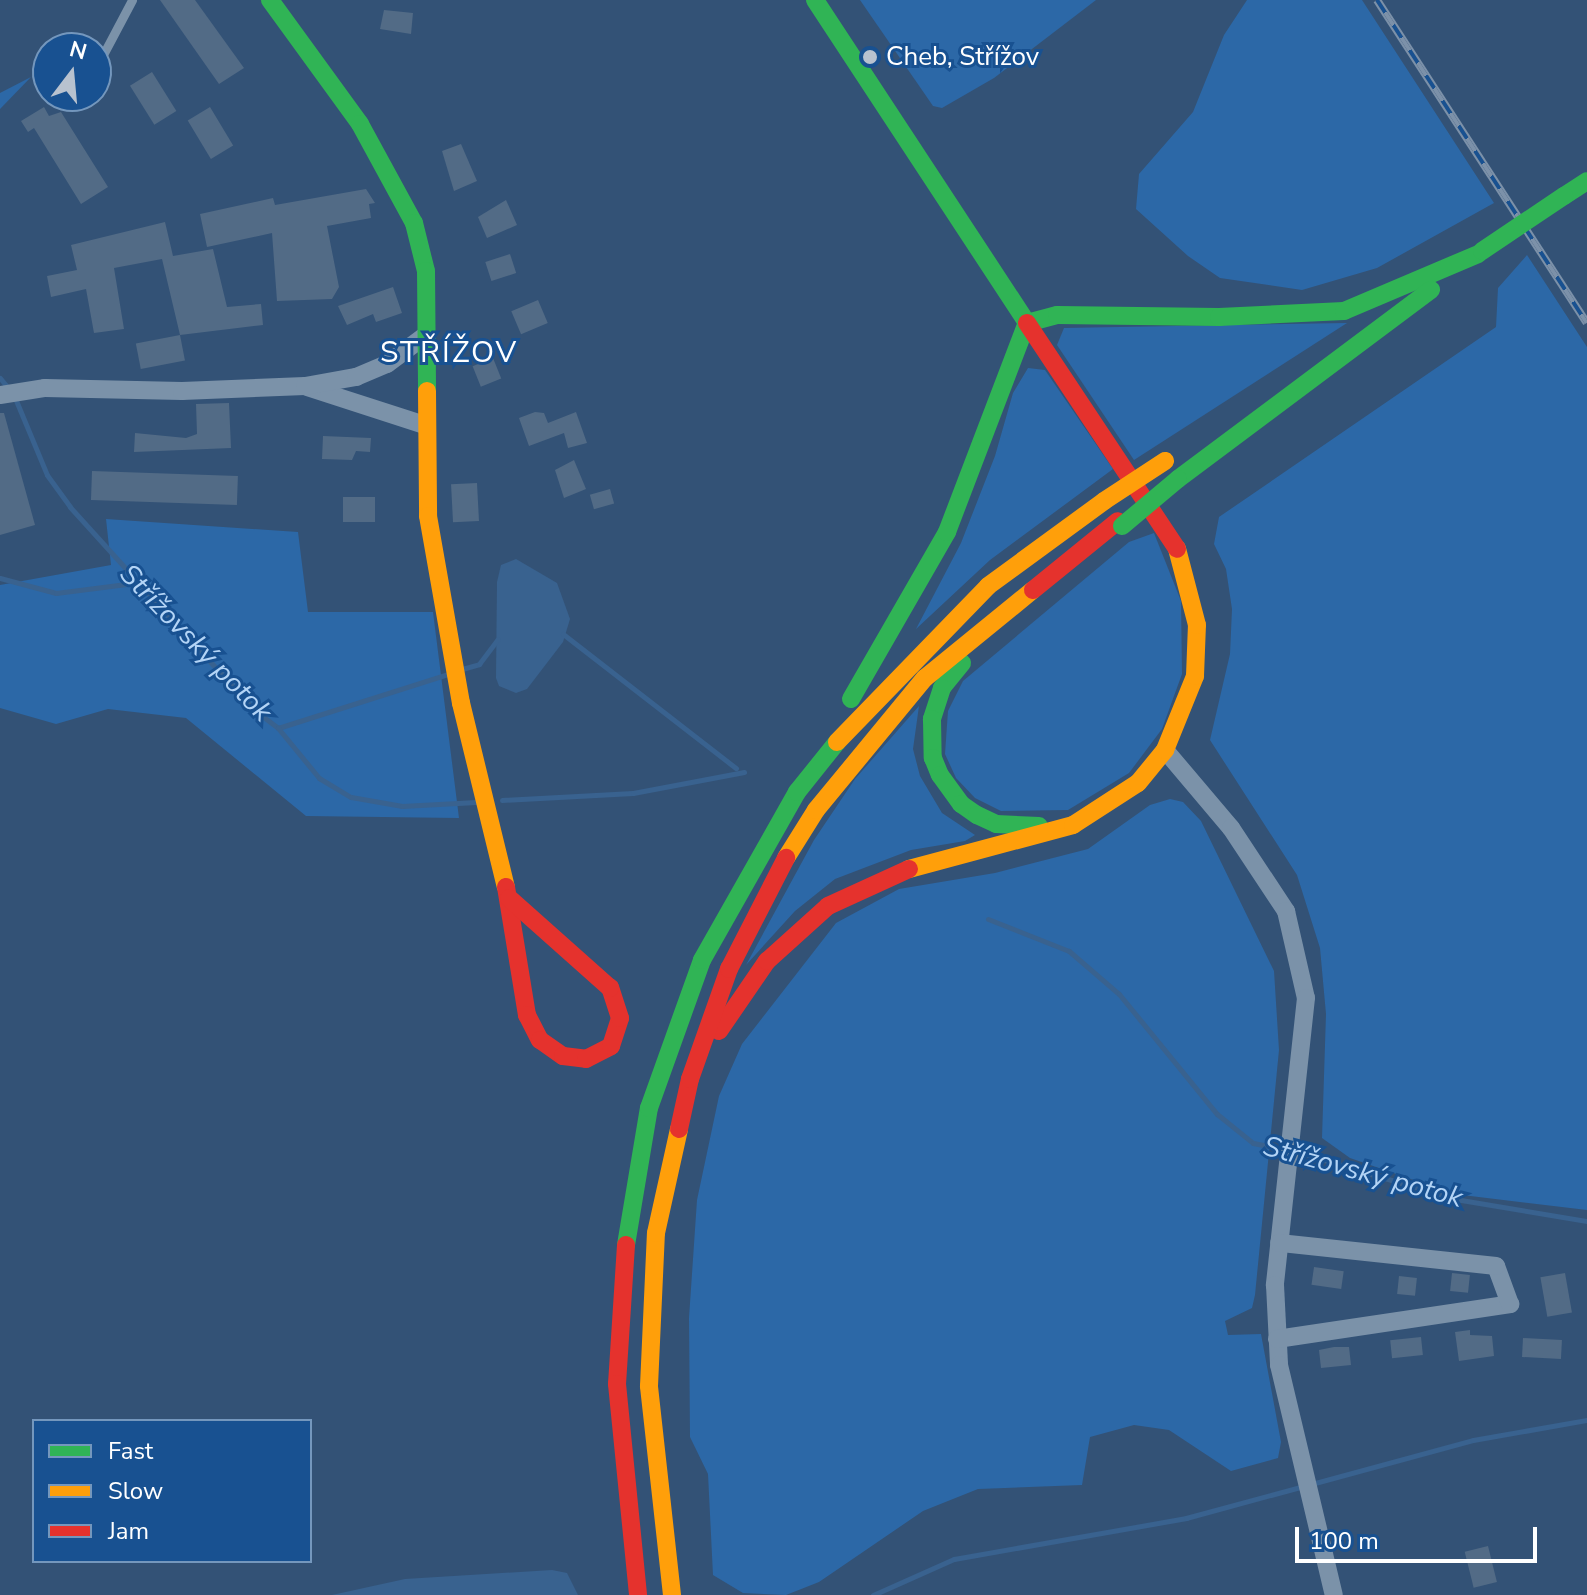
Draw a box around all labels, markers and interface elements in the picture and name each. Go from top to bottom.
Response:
north arrow [32,32,112,112]
text: N [66,34,90,68]
place label: Cheb, Střížov [886,41,1039,73]
marker: Cheb, Střížov [861,48,879,66]
district label: STŘÍŽOV [380,335,518,371]
water label: Střížovský potok [113,558,279,728]
water label: Střížovský potok [1260,1129,1466,1215]
legend [32,1419,312,1563]
text: Fast [108,1435,153,1467]
text: Slow [108,1475,163,1507]
scale bar [1299,1511,1541,1561]
text: Jam [108,1515,149,1547]
text: 100 m [1309,1525,1379,1557]

